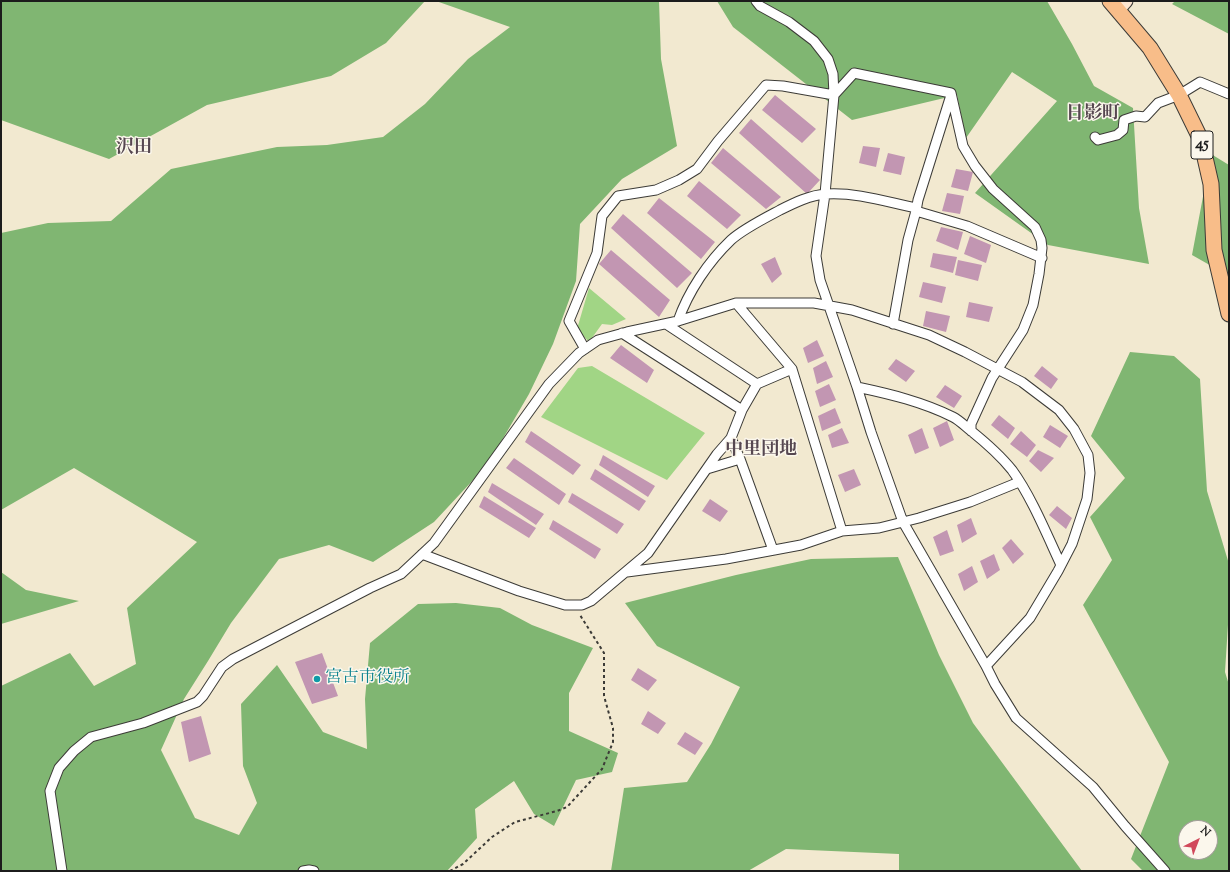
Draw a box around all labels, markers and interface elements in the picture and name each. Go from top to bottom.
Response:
district label: 日影町 [1066,104,1120,126]
road number: 45 [1191,131,1213,159]
district label: 沢田 [116,138,152,160]
district label: 中里団地 [725,440,797,462]
place label: 宮古市役所 [325,669,410,689]
marker: 宮古市役所 [312,674,322,684]
north arrow [1178,820,1218,860]
text: N [1197,823,1214,841]

